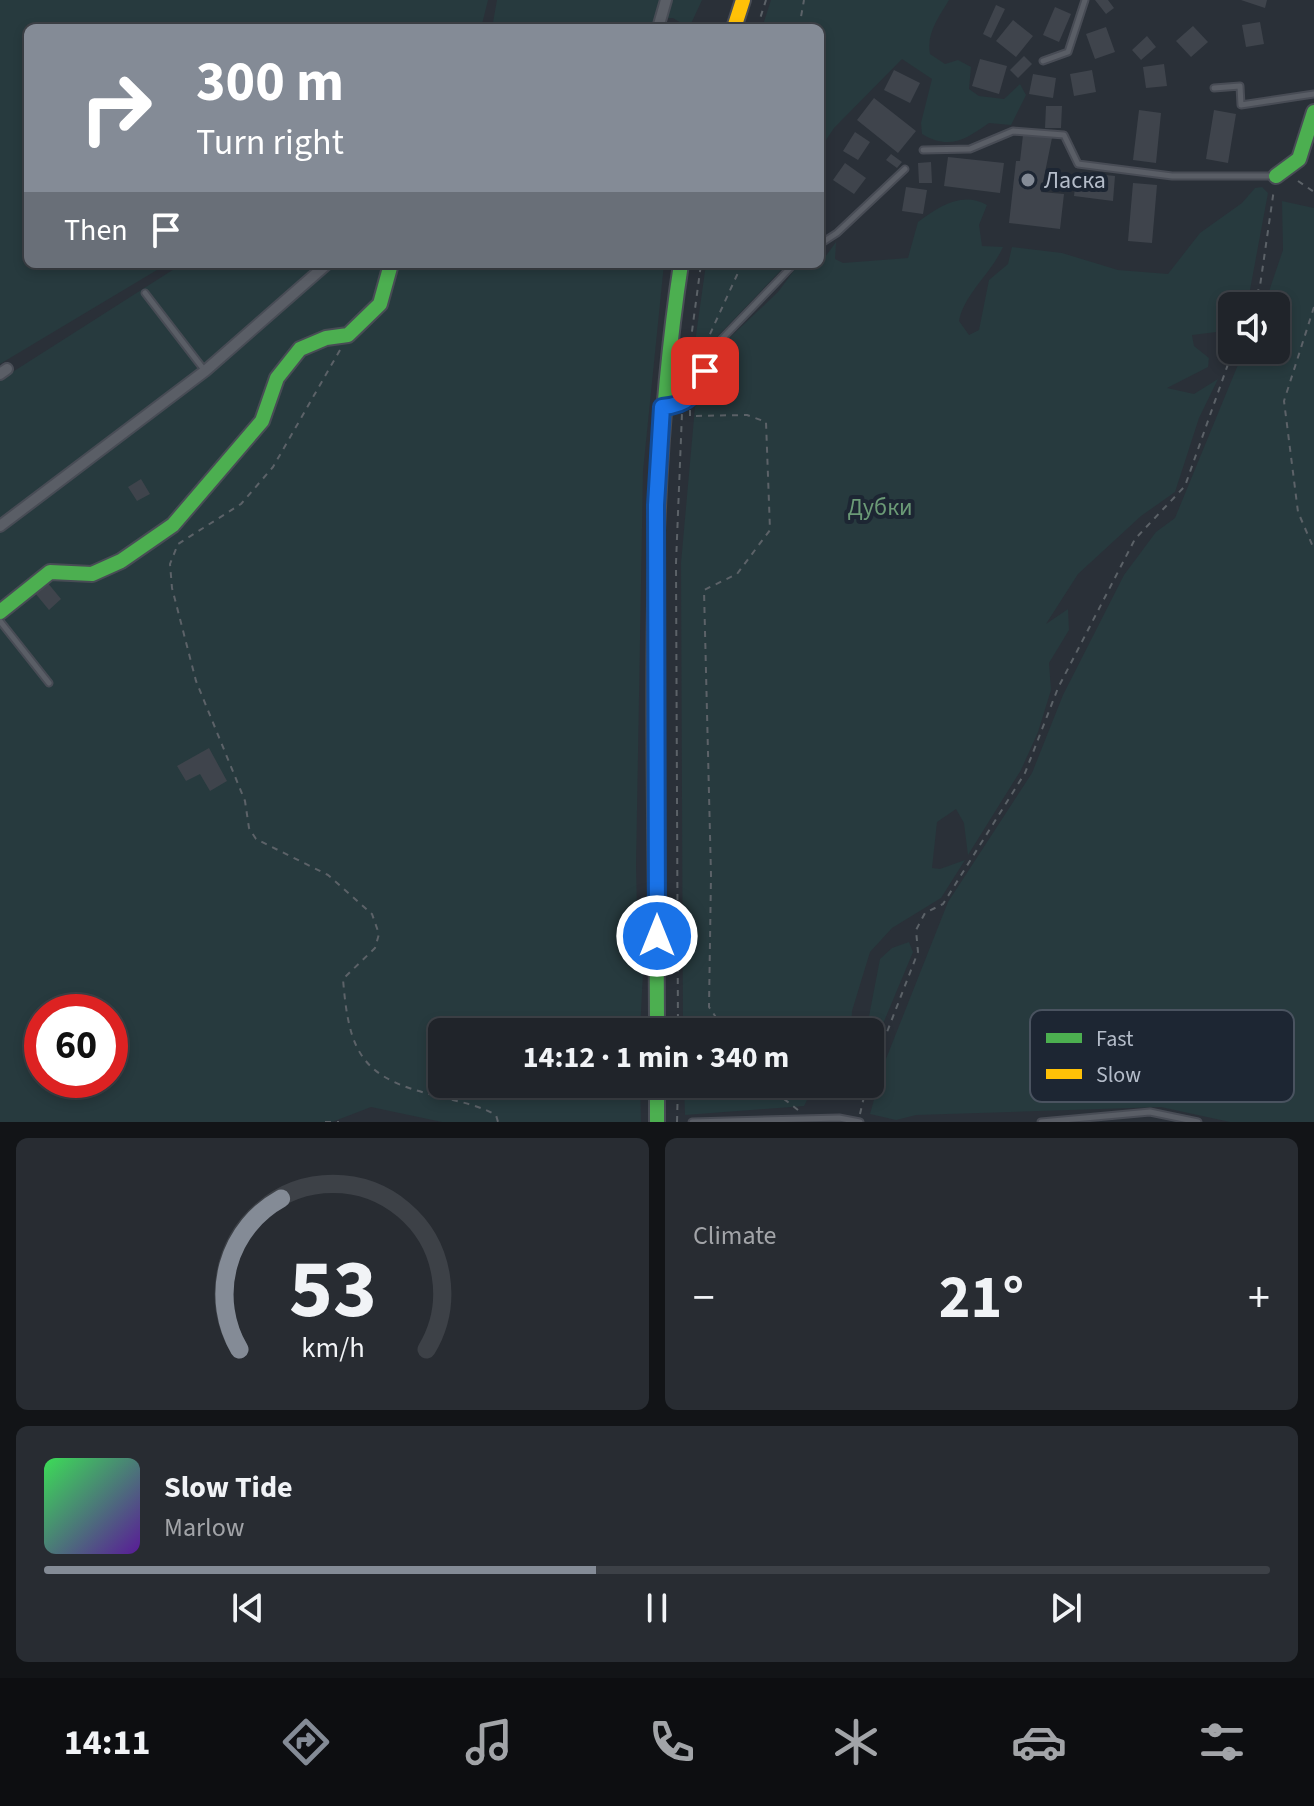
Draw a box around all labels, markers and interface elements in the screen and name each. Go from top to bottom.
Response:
text: 300 m [196,43,344,122]
icon: right [64,56,168,160]
text: Turn right [196,117,344,168]
place label: Ласка [1044,163,1106,198]
marker: Ласка [1019,171,1037,189]
icon: arrive [144,208,188,252]
text: Then [64,209,128,252]
map controls [1218,292,1290,364]
button: sound [1218,292,1290,364]
pin [671,337,739,405]
icon: arrive [683,349,727,393]
park label: Дубки [847,490,913,525]
position arrow [615,894,699,978]
speed limit sign: 60 [24,994,128,1098]
legend [1030,1010,1294,1102]
text: Fast [1096,1023,1134,1055]
text: 14:12 · 1 min · 340 m [523,1036,789,1079]
text: Slow [1096,1059,1141,1091]
text: Climate [693,1217,777,1254]
text: 53 [289,1231,376,1349]
text: 21° [939,1256,1024,1341]
text: − [693,1267,715,1330]
text: + [1248,1267,1270,1330]
text: km/h [301,1328,364,1368]
text: Slow Tide [164,1466,293,1509]
text: Marlow [164,1509,244,1546]
icon: previous [226,1586,270,1630]
icon: pause [635,1586,679,1630]
icon: next [1044,1586,1088,1630]
icon: directions [278,1714,334,1770]
icon: music [461,1714,517,1770]
icon: phone [644,1714,700,1770]
icon: climate [828,1714,884,1770]
icon: car [1011,1714,1067,1770]
icon: filters [1194,1714,1250,1770]
text: 14:11 [64,1717,150,1768]

